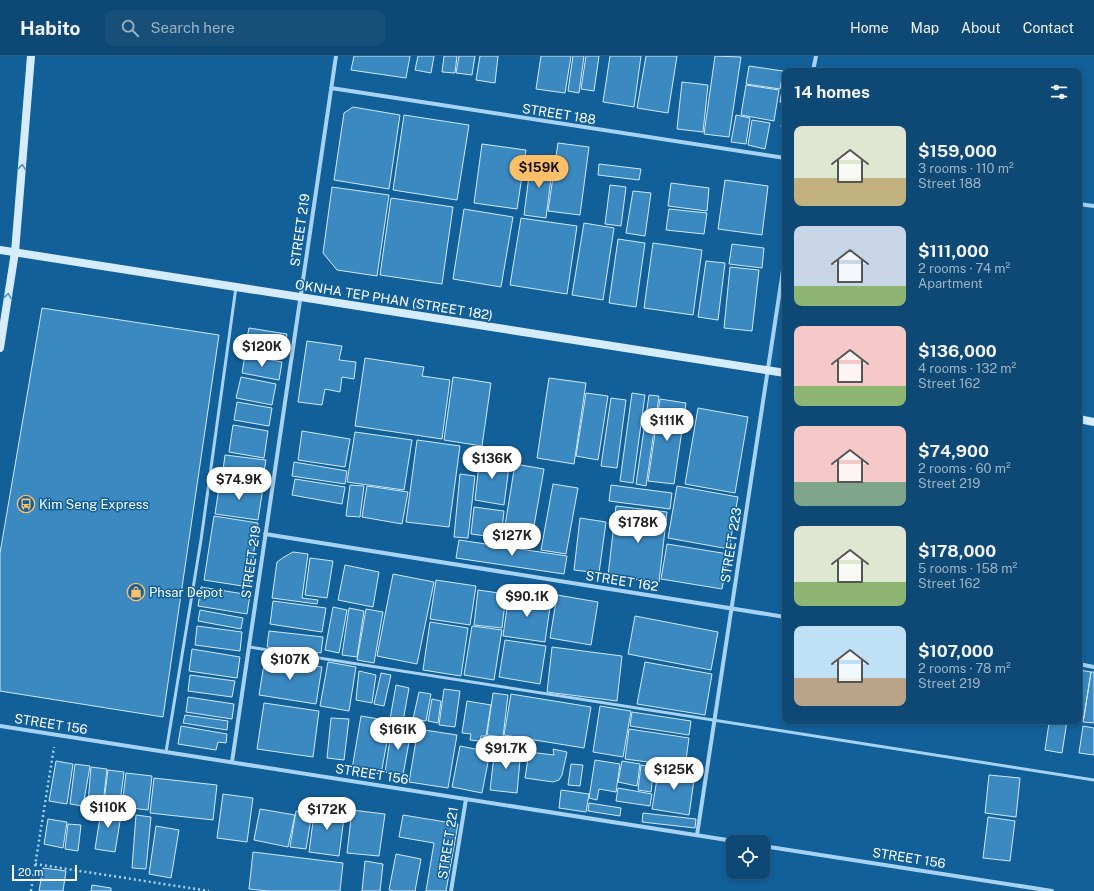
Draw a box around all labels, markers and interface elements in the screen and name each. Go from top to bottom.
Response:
search box [105,10,385,46]
text: Habito [20,17,81,39]
icon: search [119,17,141,39]
text: Search here [151,19,235,36]
text: Home [850,20,889,36]
text: Map [911,20,939,36]
text: About [961,20,1001,36]
text: Contact [1023,20,1074,36]
icon: filters [1048,81,1070,103]
text: 14 homes [794,82,870,102]
street label: STREET 188 [521,101,597,127]
text: $159,000 [918,141,997,161]
icon: home [826,142,874,190]
pin: $159K [511,155,567,189]
text: $159K [518,160,560,175]
text: 3 rooms · 110 m² [918,161,1014,176]
one-way arrow [18,164,27,170]
text: Street 188 [918,176,981,191]
street label: STREET 219 [287,193,313,267]
text: $111,000 [918,241,989,261]
icon: home [826,242,874,290]
text: 2 rooms · 74 m² [918,261,1010,276]
text: Apartment [918,276,983,291]
street label: OKNHA TEP PHAN (STREET 182) [294,277,494,323]
one-way arrow [4,293,12,299]
pin: $120K [234,334,290,368]
text: $120K [242,339,282,354]
text: $136,000 [918,341,997,361]
icon: home [826,342,874,390]
text: 4 rooms · 132 m² [918,361,1016,376]
text: Street 162 [918,376,980,391]
pin: $111K [639,408,695,442]
text: $111K [650,413,684,428]
text: $74,900 [918,441,989,461]
icon: home [826,442,874,490]
pin: $136K [464,446,520,480]
text: $136K [472,451,512,466]
text: 2 rooms · 60 m² [918,461,1011,476]
pin: $74.9K [206,467,272,501]
text: $74.9K [216,472,262,487]
text: Street 219 [918,476,980,491]
bus stop icon: Kim Seng Express [16,494,36,514]
place label: Kim Seng Express [39,497,149,512]
street label: STREET 223 [718,506,744,584]
pin: $178K [610,510,666,544]
text: $178K [618,515,658,530]
pin: $127K [484,523,540,557]
street label: STREET 219 [238,525,264,599]
text: $127K [492,528,532,543]
text: $178,000 [918,541,996,561]
icon: home [826,542,874,590]
text: 5 rooms · 158 m² [918,561,1017,576]
street label: STREET 162 [585,568,660,594]
text: Street 162 [918,576,980,591]
shop icon: Phsar Depot [126,582,146,602]
pin: $90.1K [494,584,560,618]
place label: Phsar Depot [149,585,223,600]
text: $90.1K [505,589,549,604]
text: $107,000 [918,641,994,661]
icon: home [826,642,874,690]
pin: $107K [262,647,318,681]
text: $107K [270,652,310,667]
text: 2 rooms · 78 m² [918,661,1011,676]
text: Street 219 [918,676,980,691]
street label: STREET 156 [13,711,89,737]
pin: $161K [370,717,426,751]
text: $161K [379,722,417,737]
pin: $91.7K [473,736,539,770]
text: $91.7K [485,741,527,756]
pin: $125K [646,757,702,791]
street label: STREET 156 [334,761,410,787]
text: $125K [654,762,694,777]
pin: $110K [80,795,136,829]
pin: $172K [299,797,355,831]
text: $110K [89,800,127,815]
text: $172K [307,802,347,817]
street label: STREET 221 [435,806,461,880]
map controls [726,835,770,879]
button: locate [726,835,770,879]
street label: STREET 156 [871,845,947,871]
scale bar [12,863,77,882]
text: 20 m [18,866,43,878]

